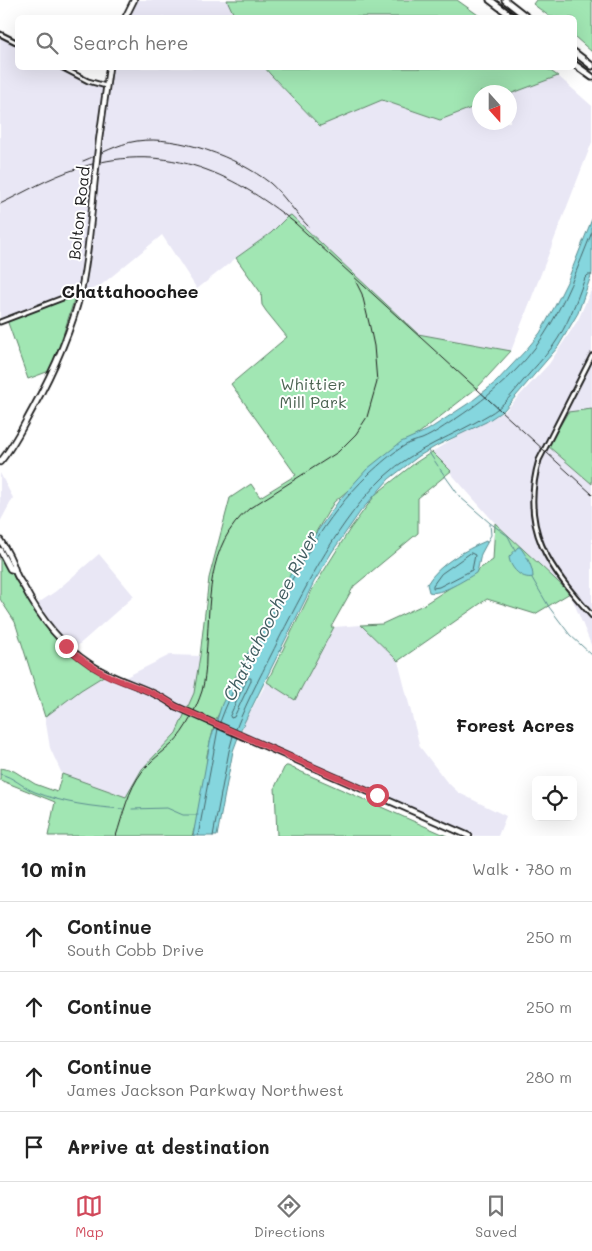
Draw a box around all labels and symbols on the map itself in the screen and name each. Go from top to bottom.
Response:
north arrow [472,85,517,130]
street label: Bolton Road [63,165,94,261]
district label: Chattahoochee [62,279,199,303]
park label: Whittier Mill Park [279,373,347,412]
water label: Chattahoochee River [217,526,324,705]
route end [55,635,78,658]
district label: Forest Acres [456,713,574,737]
route start [366,784,389,807]

